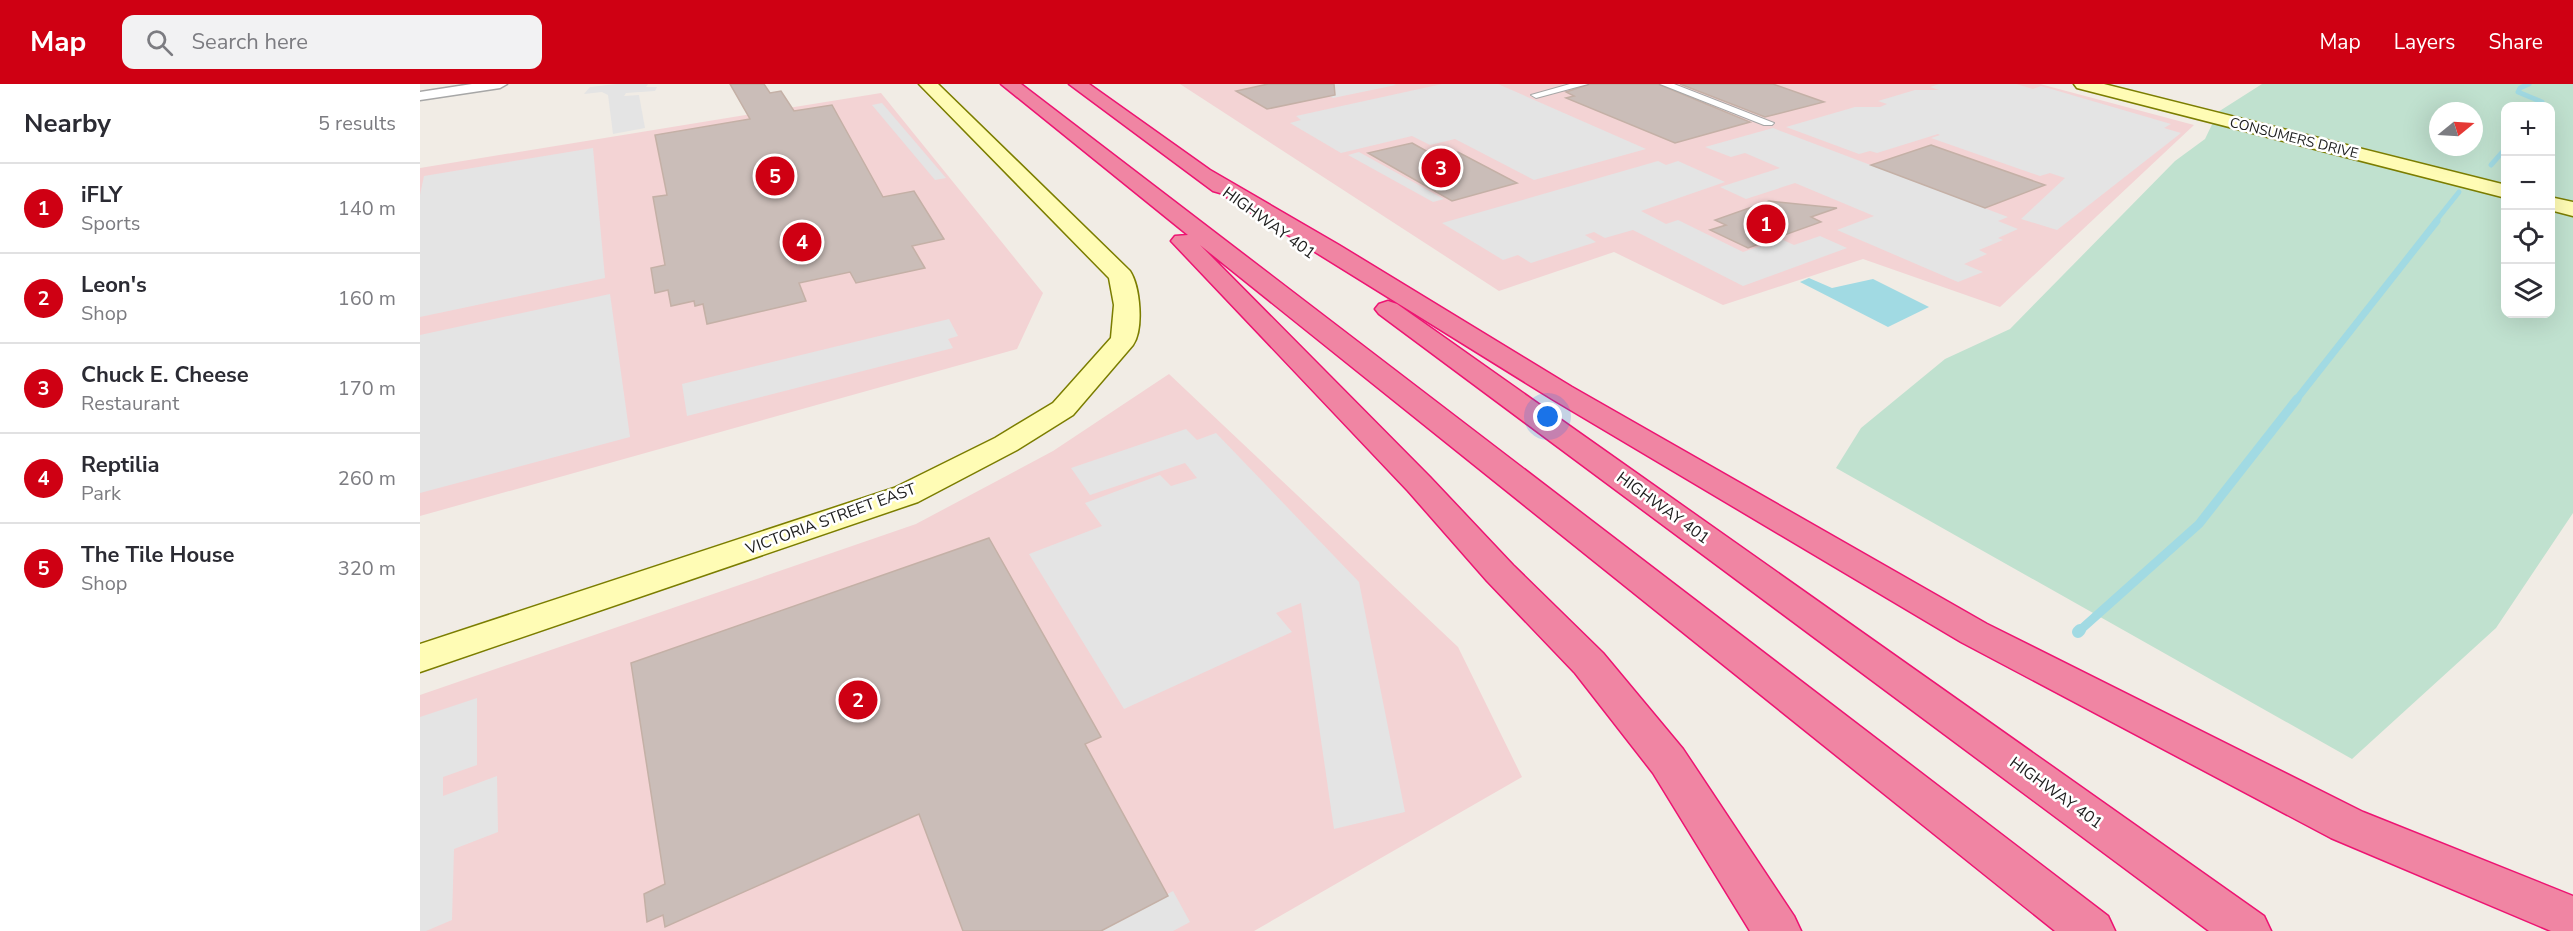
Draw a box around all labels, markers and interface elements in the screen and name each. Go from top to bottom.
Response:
search box [122,15,542,69]
text: Map [30,23,86,61]
icon: search [143,26,176,59]
text: Search here [191,27,308,57]
text: Map [2319,28,2361,56]
text: Layers [2394,28,2455,56]
text: Share [2488,28,2543,56]
north arrow [2429,102,2483,156]
map controls [2501,102,2555,318]
button: + [2501,102,2555,156]
text: Nearby [24,106,111,141]
text: 5 results [318,110,396,137]
street label: CONSUMERS DRIVE [2228,113,2360,163]
pin: 3 [1422,146,1460,190]
pin: 5 [756,154,794,199]
button: − [2501,156,2555,210]
text: iFLY [81,180,122,210]
street label: HIGHWAY 401 [1218,182,1320,264]
text: 1 [38,195,50,222]
text: 140 m [338,195,396,222]
pin: 1 [1746,202,1786,246]
text: Sports [81,210,140,237]
button: locate [2501,210,2555,264]
pin: 4 [782,220,821,264]
button: layers [2501,264,2555,318]
text: Leon's [81,270,147,300]
text: 2 [38,285,50,312]
text: 160 m [338,285,396,312]
text: Shop [81,300,127,327]
text: Chuck E. Cheese [81,360,249,390]
text: 3 [38,375,50,402]
text: 170 m [338,375,396,402]
text: Restaurant [81,390,179,417]
your location [1533,402,1562,431]
text: Reptilia [81,450,160,480]
text: 4 [38,465,50,492]
text: 260 m [338,465,396,492]
street label: HIGHWAY 401 [1612,467,1714,549]
street label: VICTORIA STREET EAST [742,478,919,560]
text: Park [81,480,121,507]
text: The Tile House [81,540,235,570]
text: 5 [38,555,50,582]
text: 320 m [338,555,396,582]
text: Shop [81,570,127,597]
pin: 2 [838,678,878,722]
street label: HIGHWAY 401 [2005,752,2107,834]

